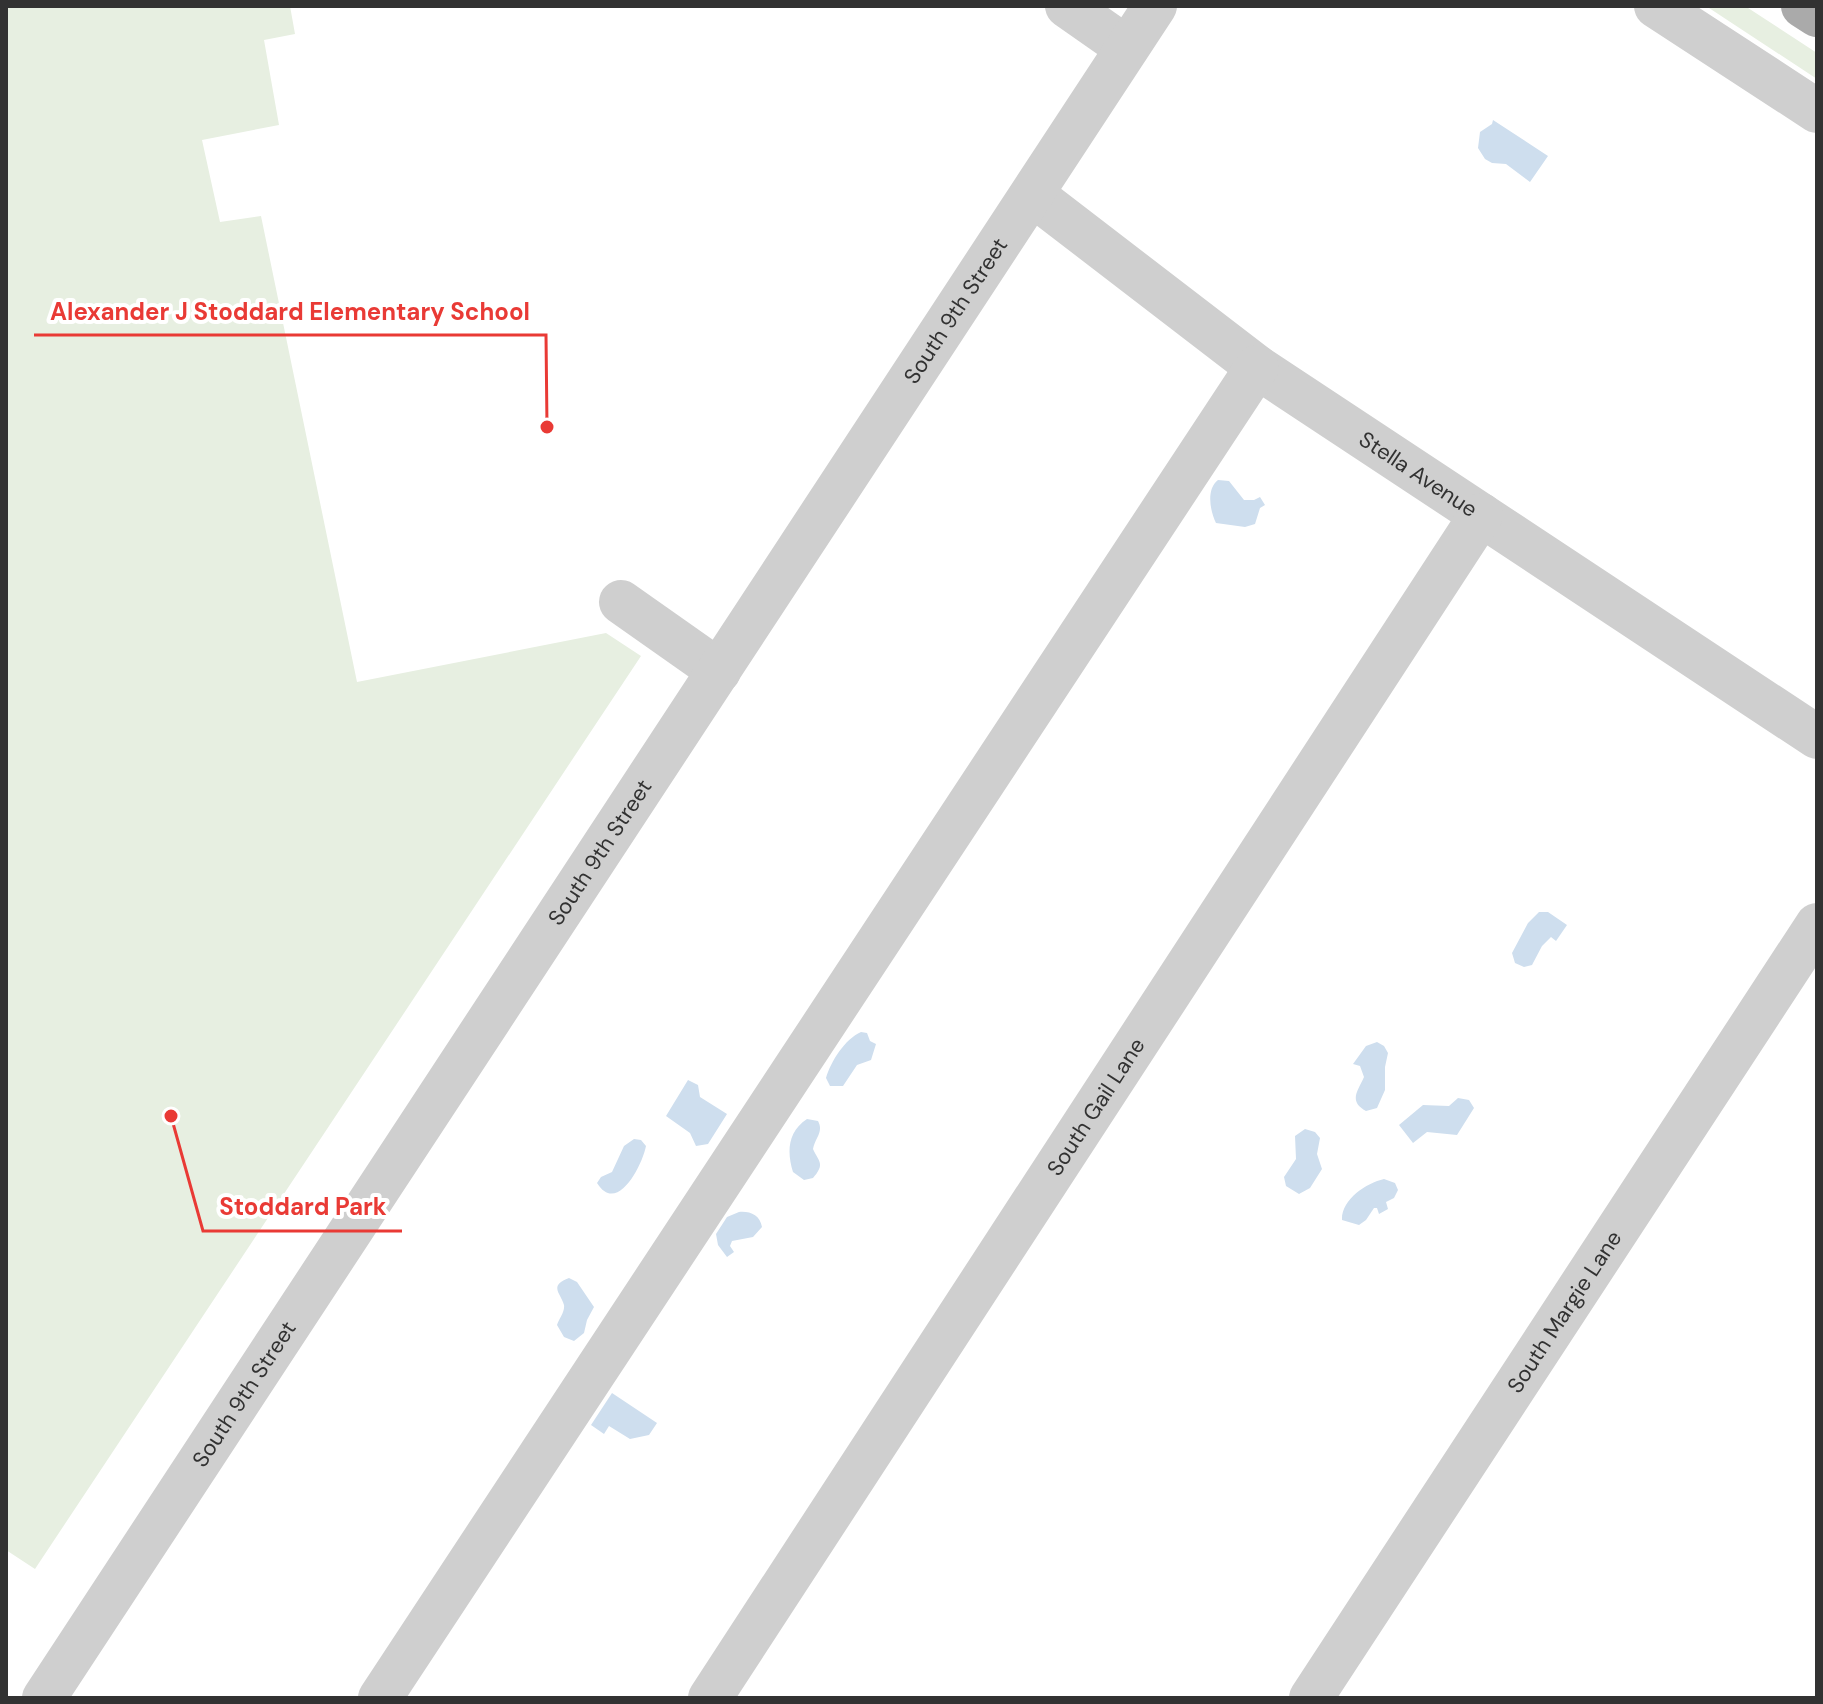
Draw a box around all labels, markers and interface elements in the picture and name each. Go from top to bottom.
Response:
street label: South 9th Street [897,232,1014,389]
callout: Alexander J Stoddard Elementary School [34,287,546,335]
text: Alexander J Stoddard Elementary School [50,296,530,327]
street label: Stella Avenue [1353,425,1483,524]
street label: South 9th Street [541,774,658,931]
street label: South Gail Lane [1040,1032,1151,1181]
callout: Stoddard Park [203,1183,402,1231]
text: Stoddard Park [219,1191,387,1222]
street label: South Margie Lane [1501,1225,1628,1399]
street label: South 9th Street [186,1315,303,1473]

